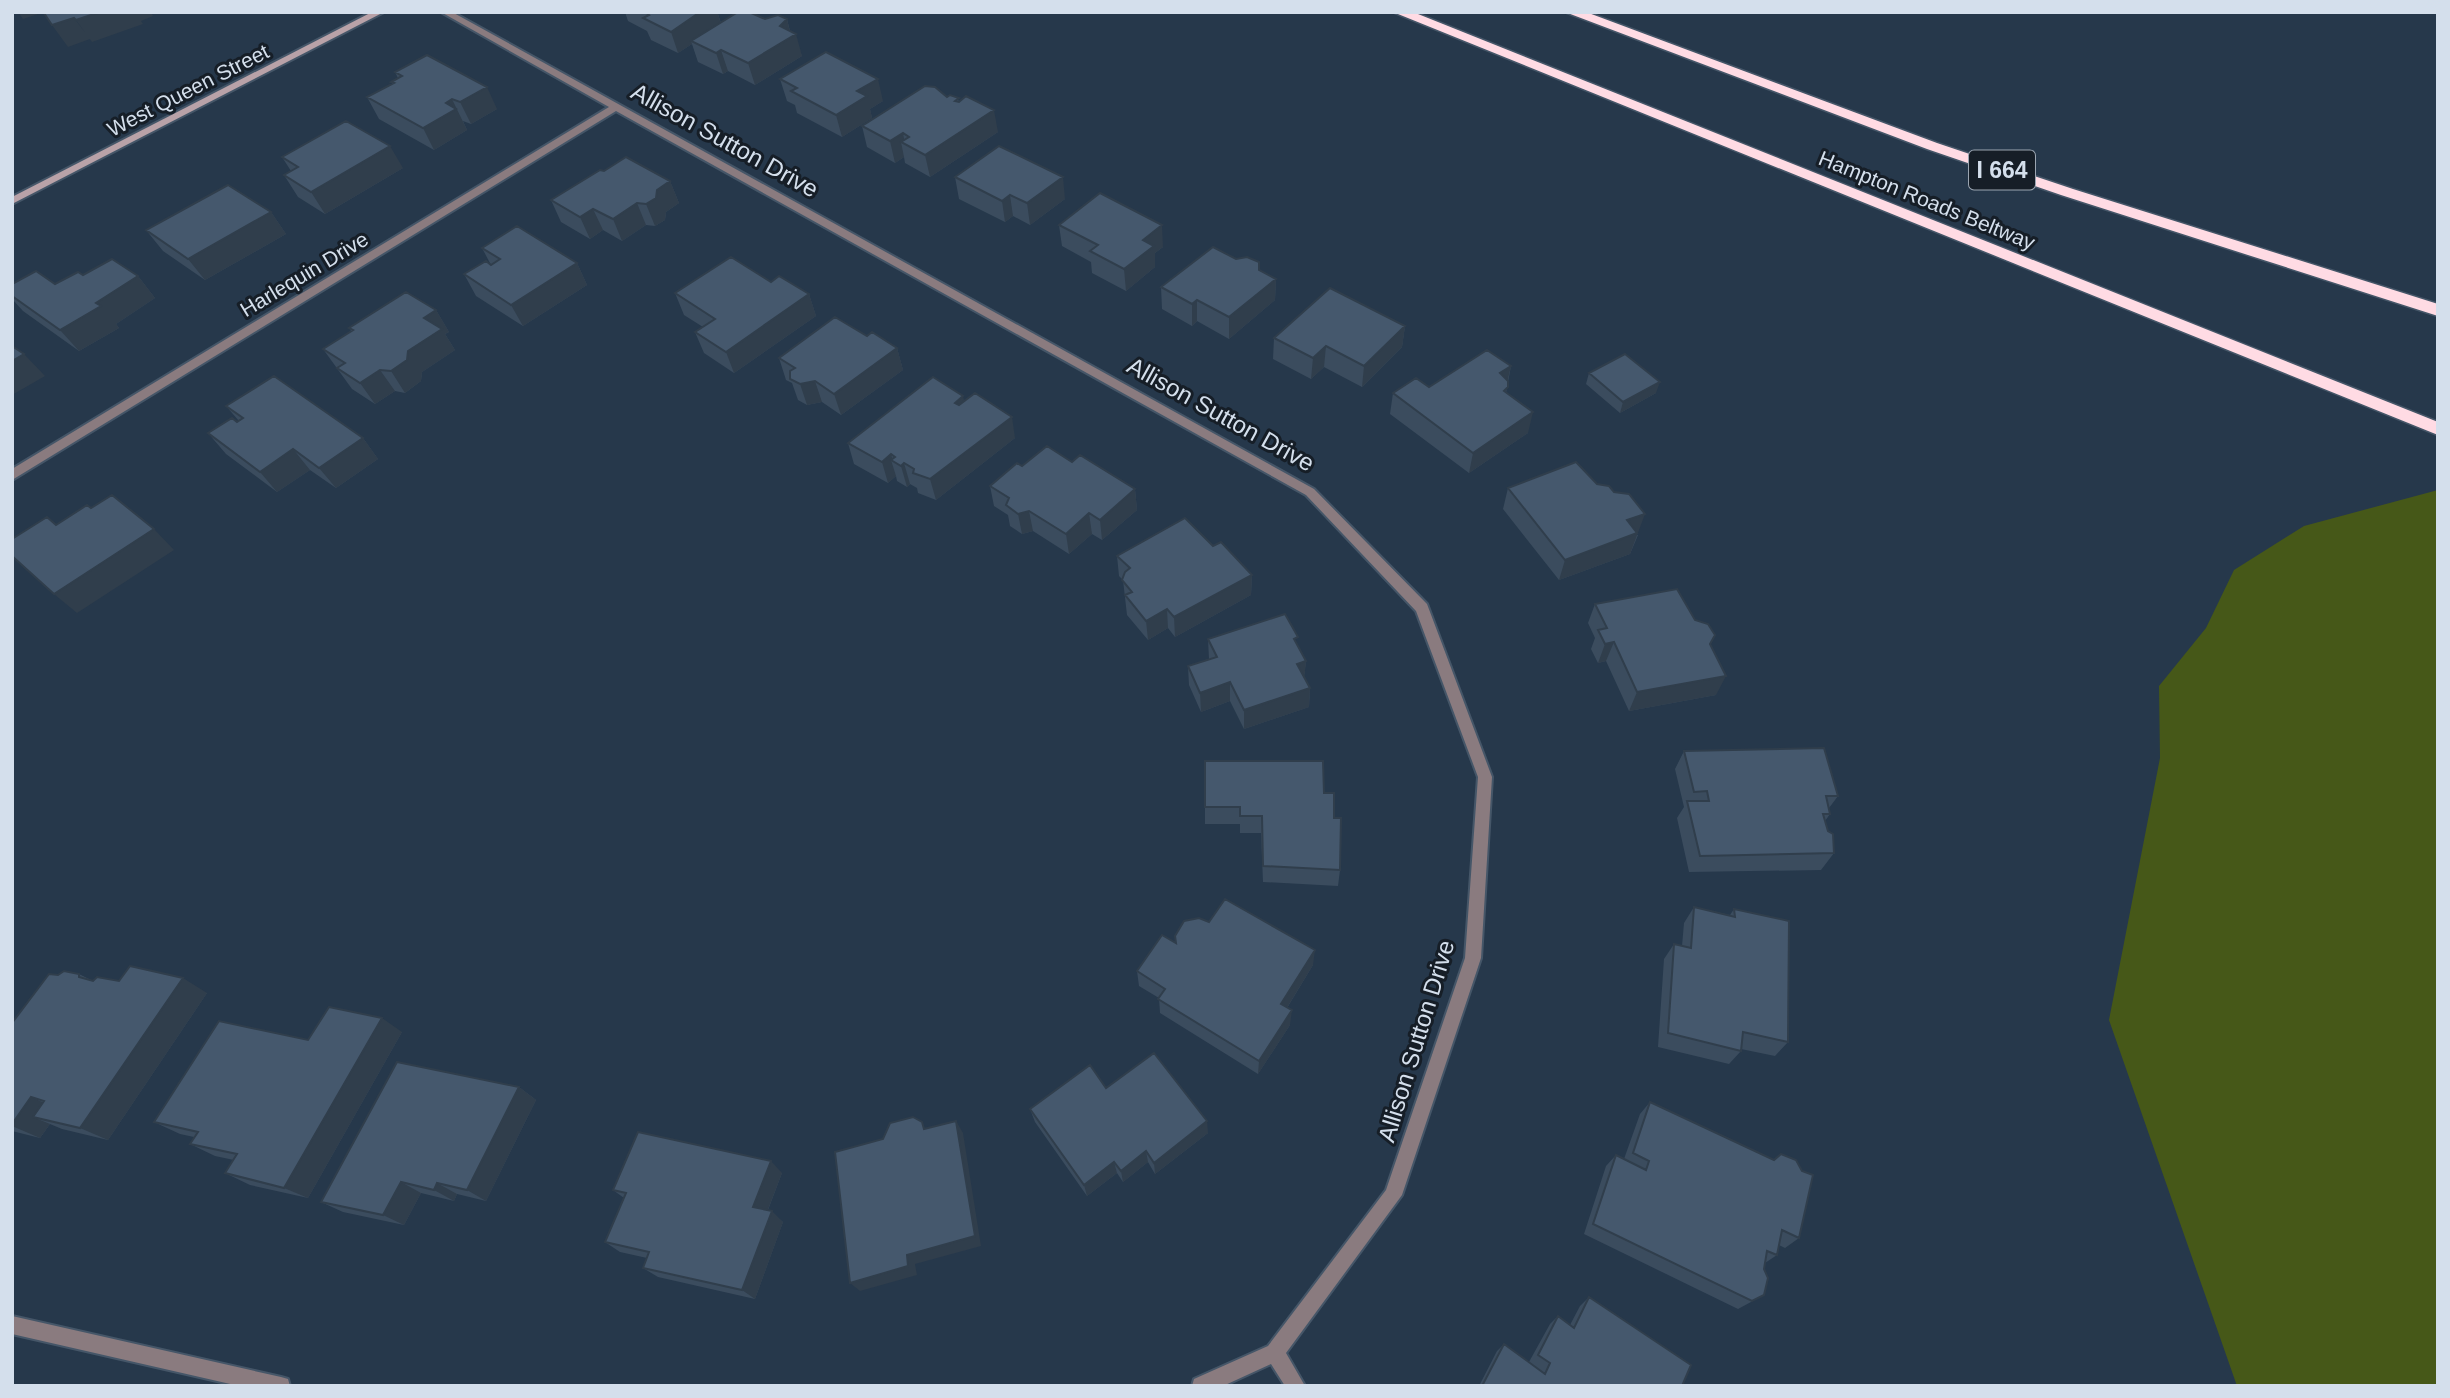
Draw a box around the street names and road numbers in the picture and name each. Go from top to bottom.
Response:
street label: West Queen Street [103,39,273,141]
street label: Allison Sutton Drive [627,77,823,203]
street label: Hampton Roads Beltway [1816,146,2039,254]
road number: I 664 [1969,150,2035,190]
street label: Harlequin Drive [236,227,372,321]
street label: Allison Sutton Drive [1123,351,1319,477]
street label: Allison Sutton Drive [1372,937,1460,1145]

